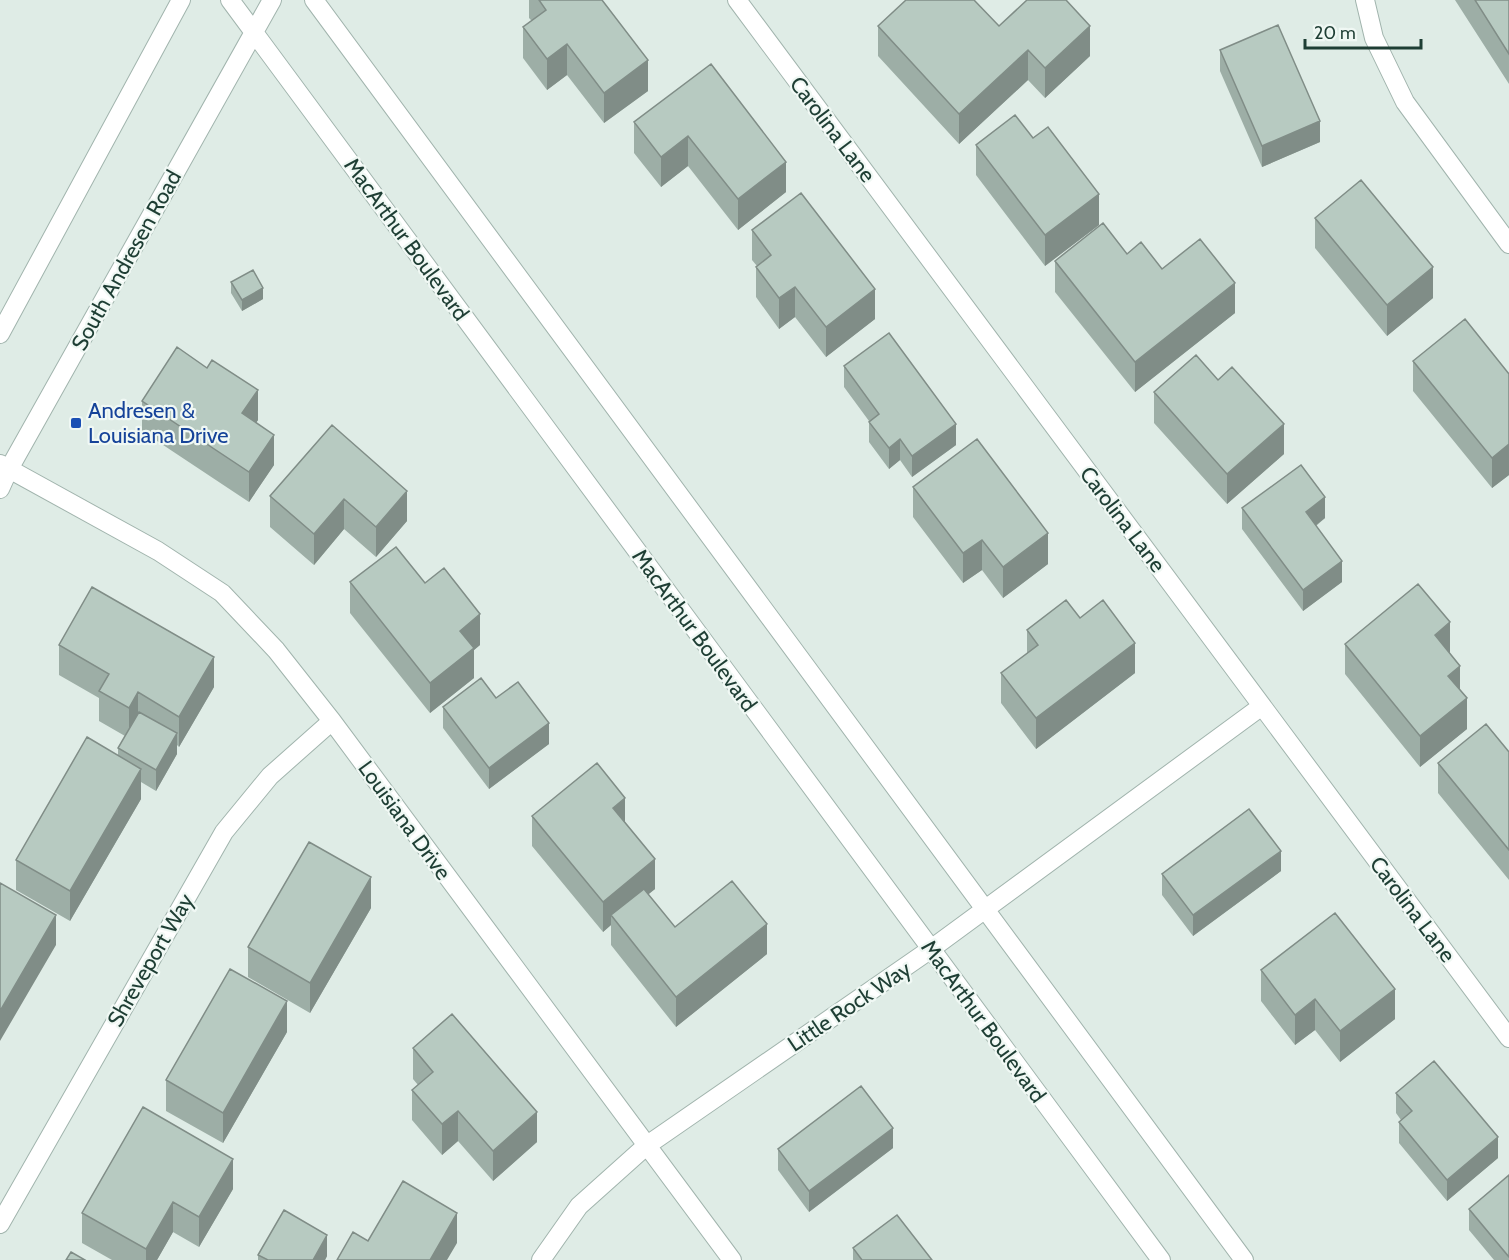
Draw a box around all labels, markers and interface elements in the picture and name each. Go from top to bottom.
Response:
scale bar [1305,12,1420,50]
text: 20 m [1314,22,1356,44]
street label: Carolina Lane [784,71,881,188]
street label: MacArthur Boulevard [338,153,475,326]
street label: South Andresen Road [66,165,187,355]
place label: Andresen & Louisiana Drive [88,397,229,449]
marker: Andresen & Louisiana Drive [69,416,83,430]
street label: Carolina Lane [1074,461,1171,578]
street label: MacArthur Boulevard [626,544,763,717]
street label: Louisiana Drive [352,755,457,885]
street label: Carolina Lane [1364,851,1461,968]
street label: Shreveport Way [101,889,199,1032]
street label: MacArthur Boulevard [915,935,1052,1108]
street label: Little Rock Way [783,955,916,1058]

